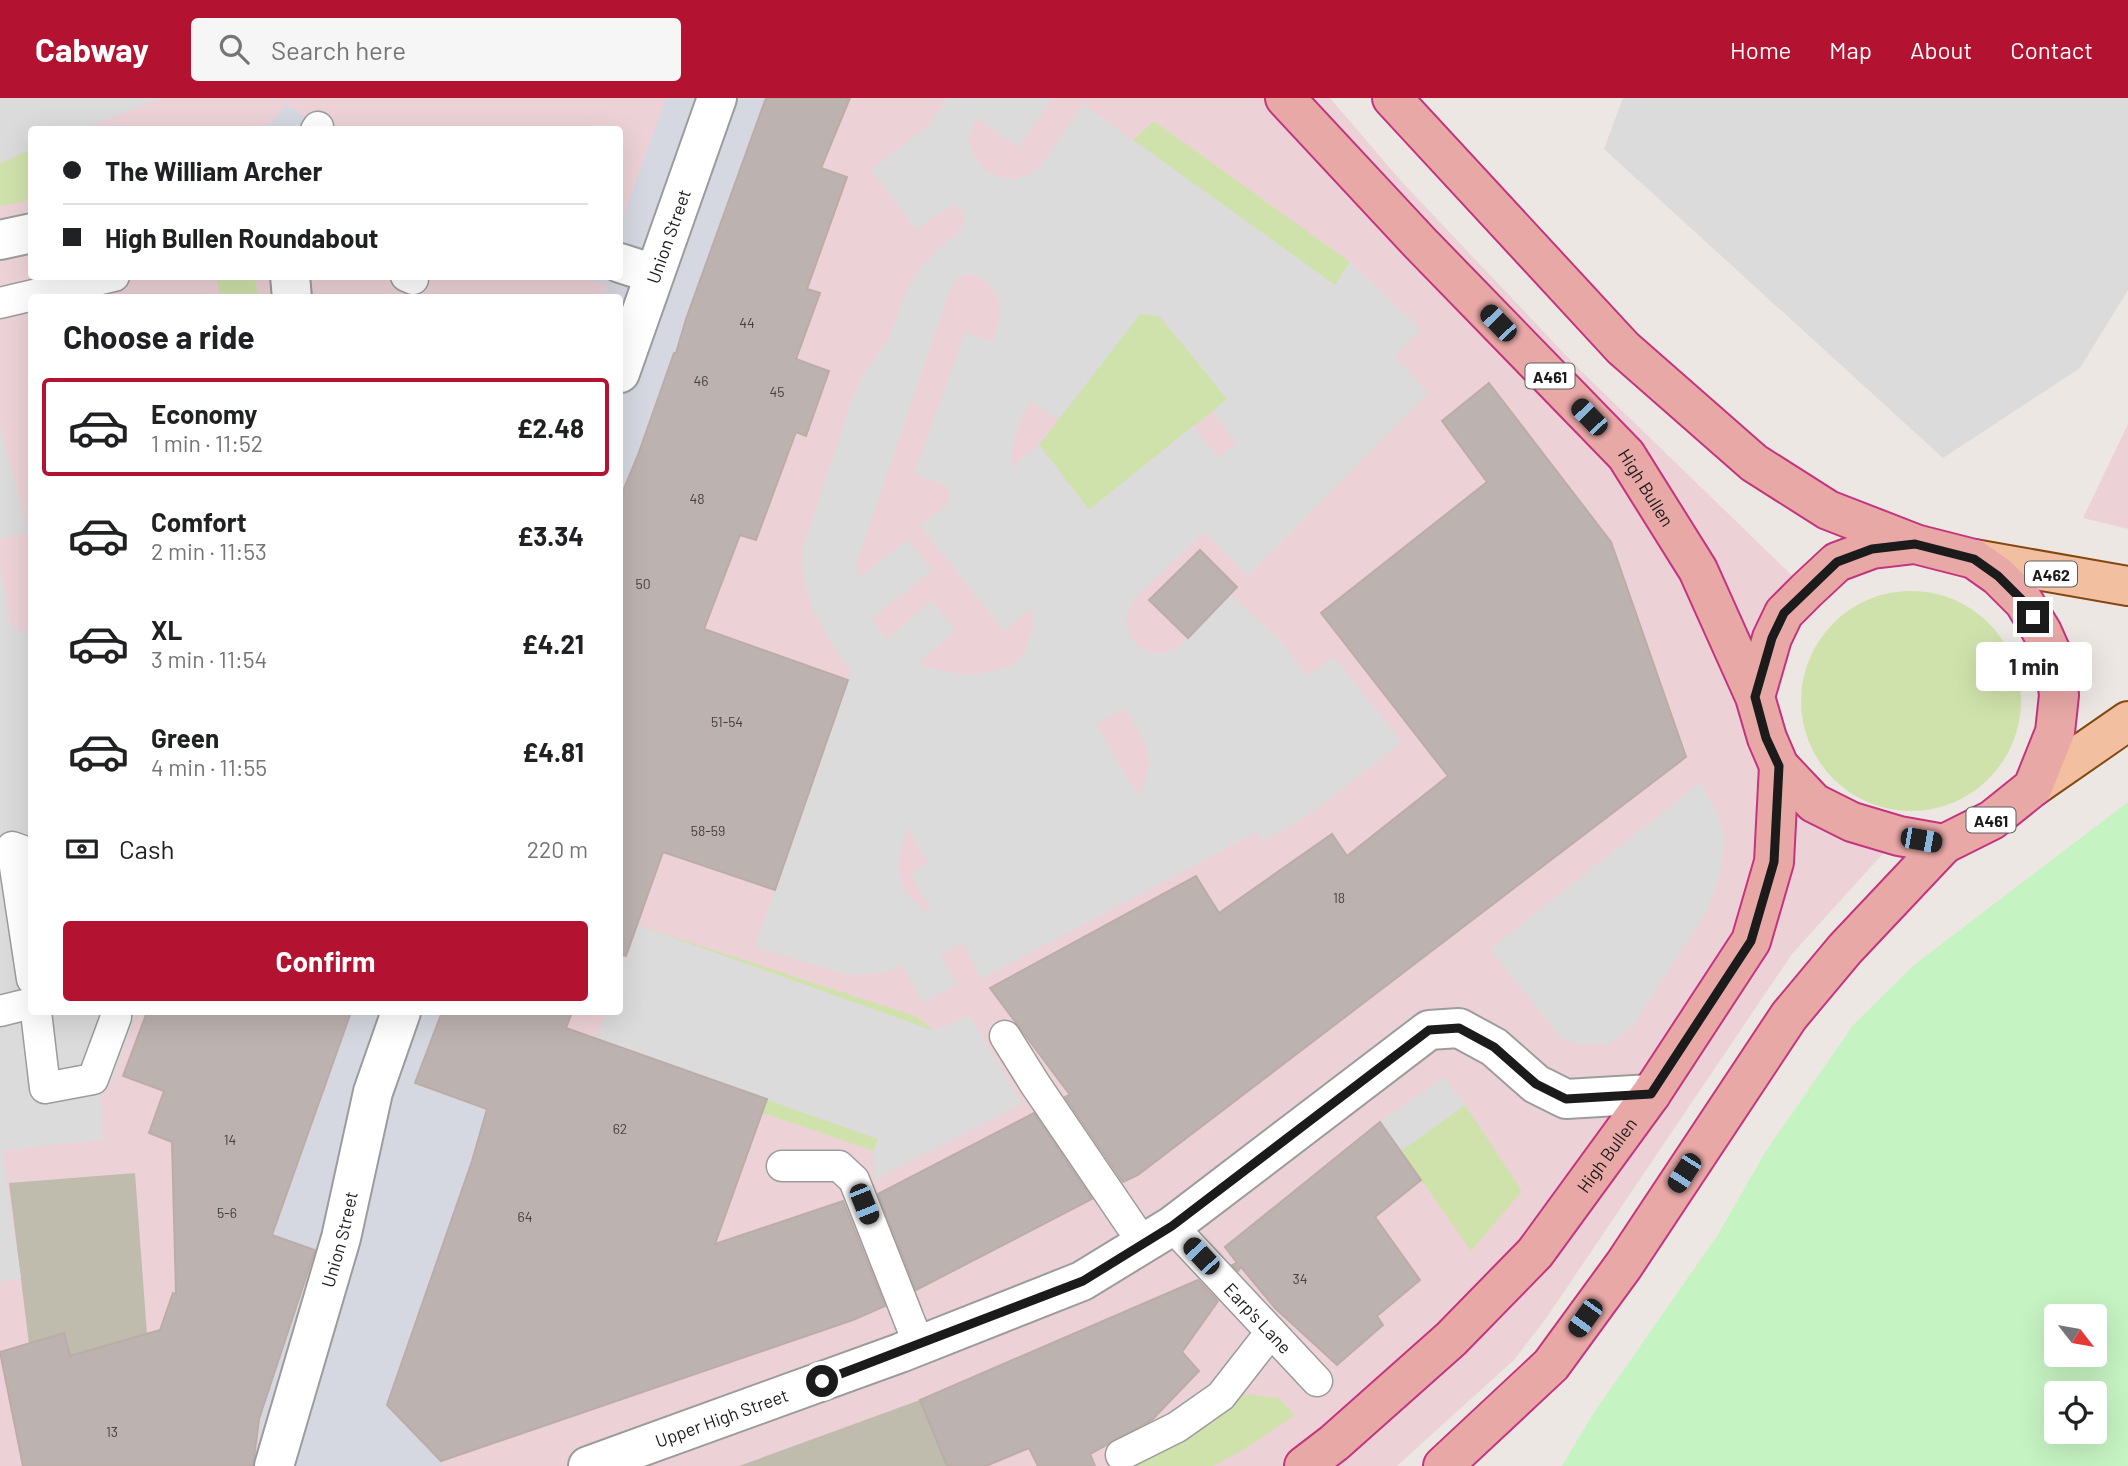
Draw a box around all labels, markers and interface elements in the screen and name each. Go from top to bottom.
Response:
search box [191,18,681,81]
text: Cabway [35,29,149,69]
icon: search [215,30,253,68]
text: Search here [271,34,406,65]
text: Home [1730,35,1791,64]
text: Map [1829,35,1872,64]
text: About [1910,35,1972,64]
text: Contact [2010,35,2093,64]
text: The William Archer [105,155,322,186]
street label: Union Street [642,186,695,286]
text: High Bullen Roundabout [105,222,378,253]
car [1476,301,1521,345]
house number: 44 [739,314,755,331]
text: Choose a ride [63,317,255,355]
road number: A461 [1526,364,1574,388]
house number: 46 [694,372,708,389]
house number: 45 [770,383,784,400]
car [1567,395,1612,439]
icon: car [67,396,130,459]
text: Economy [151,398,257,429]
text: £2.48 [517,412,584,443]
text: 1 min · 11:52 [151,429,263,457]
street label: High Bullen [1614,444,1679,530]
house number: 48 [689,490,705,507]
icon: car [67,504,130,567]
text: Comfort [151,506,247,537]
text: £3.34 [517,520,584,551]
text: 2 min · 11:53 [151,537,267,565]
road number: A462 [2025,561,2077,587]
house number: 50 [635,575,651,592]
route end [2017,601,2049,633]
icon: car [67,612,130,675]
text: XL [151,614,182,645]
text: £4.21 [522,628,584,659]
callout: 1 min [1975,642,2091,690]
text: 3 min · 11:54 [151,645,267,673]
text: 1 min [2009,652,2059,680]
house number: 51-54 [711,713,743,730]
icon: car [67,720,130,783]
text: Green [151,722,219,753]
text: £4.81 [522,736,584,767]
text: 4 min · 11:55 [151,753,267,781]
road number: A461 [1966,807,2016,832]
house number: 58-59 [691,822,725,839]
car [1899,826,1944,854]
icon: cash [63,830,101,868]
text: Cash [119,833,174,864]
text: 220 m [527,835,588,863]
house number: 18 [1333,889,1345,906]
button: Confirm [63,921,588,1001]
street label: High Bullen [1572,1113,1641,1197]
house number: 62 [613,1120,627,1137]
house number: 14 [224,1131,236,1148]
car [1664,1150,1705,1196]
car [847,1181,882,1227]
street label: Union Street [316,1189,362,1290]
house number: 5-6 [217,1204,237,1221]
house number: 64 [518,1208,532,1225]
car [1179,1233,1224,1279]
house number: 34 [1293,1270,1307,1287]
street label: Earp's Lane [1220,1278,1296,1358]
car [1565,1295,1606,1341]
north arrow [2044,1304,2107,1367]
map controls [2044,1304,2107,1444]
route start [806,1365,838,1397]
button: locate [2044,1381,2107,1444]
street label: Upper High Street [652,1384,791,1452]
house number: 13 [106,1423,118,1440]

